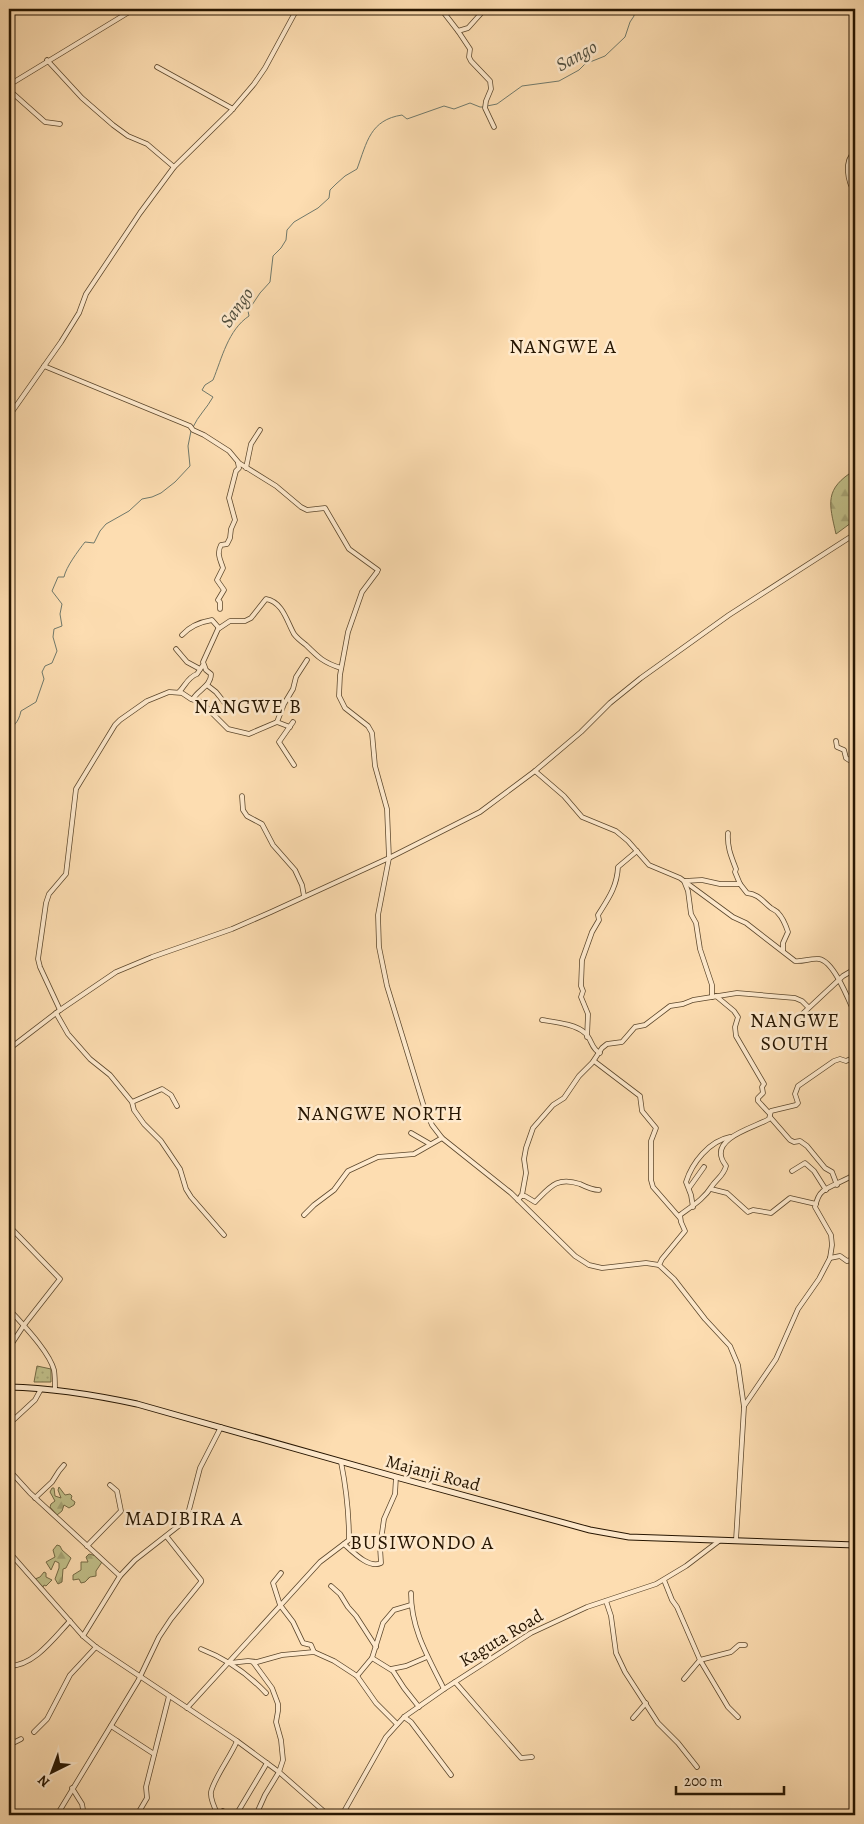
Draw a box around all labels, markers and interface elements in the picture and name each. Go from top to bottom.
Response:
water label: Sango [551,34,602,78]
water label: Sango [214,282,260,333]
district label: NANGWE A [509,333,617,360]
district label: NANGWE B [194,693,302,720]
district label: NANGWE SOUTH [750,1007,840,1057]
district label: NANGWE NORTH [297,1100,463,1127]
street label: Majanji Road [383,1449,483,1497]
district label: MADIBIRA A [125,1505,243,1532]
district label: BUSIWONDO A [350,1529,494,1556]
street label: Kaguta Road [455,1603,548,1672]
north arrow [28,1746,78,1796]
scale bar [676,1764,784,1796]
text: N [33,1771,54,1792]
text: 200 m [684,1771,723,1791]

